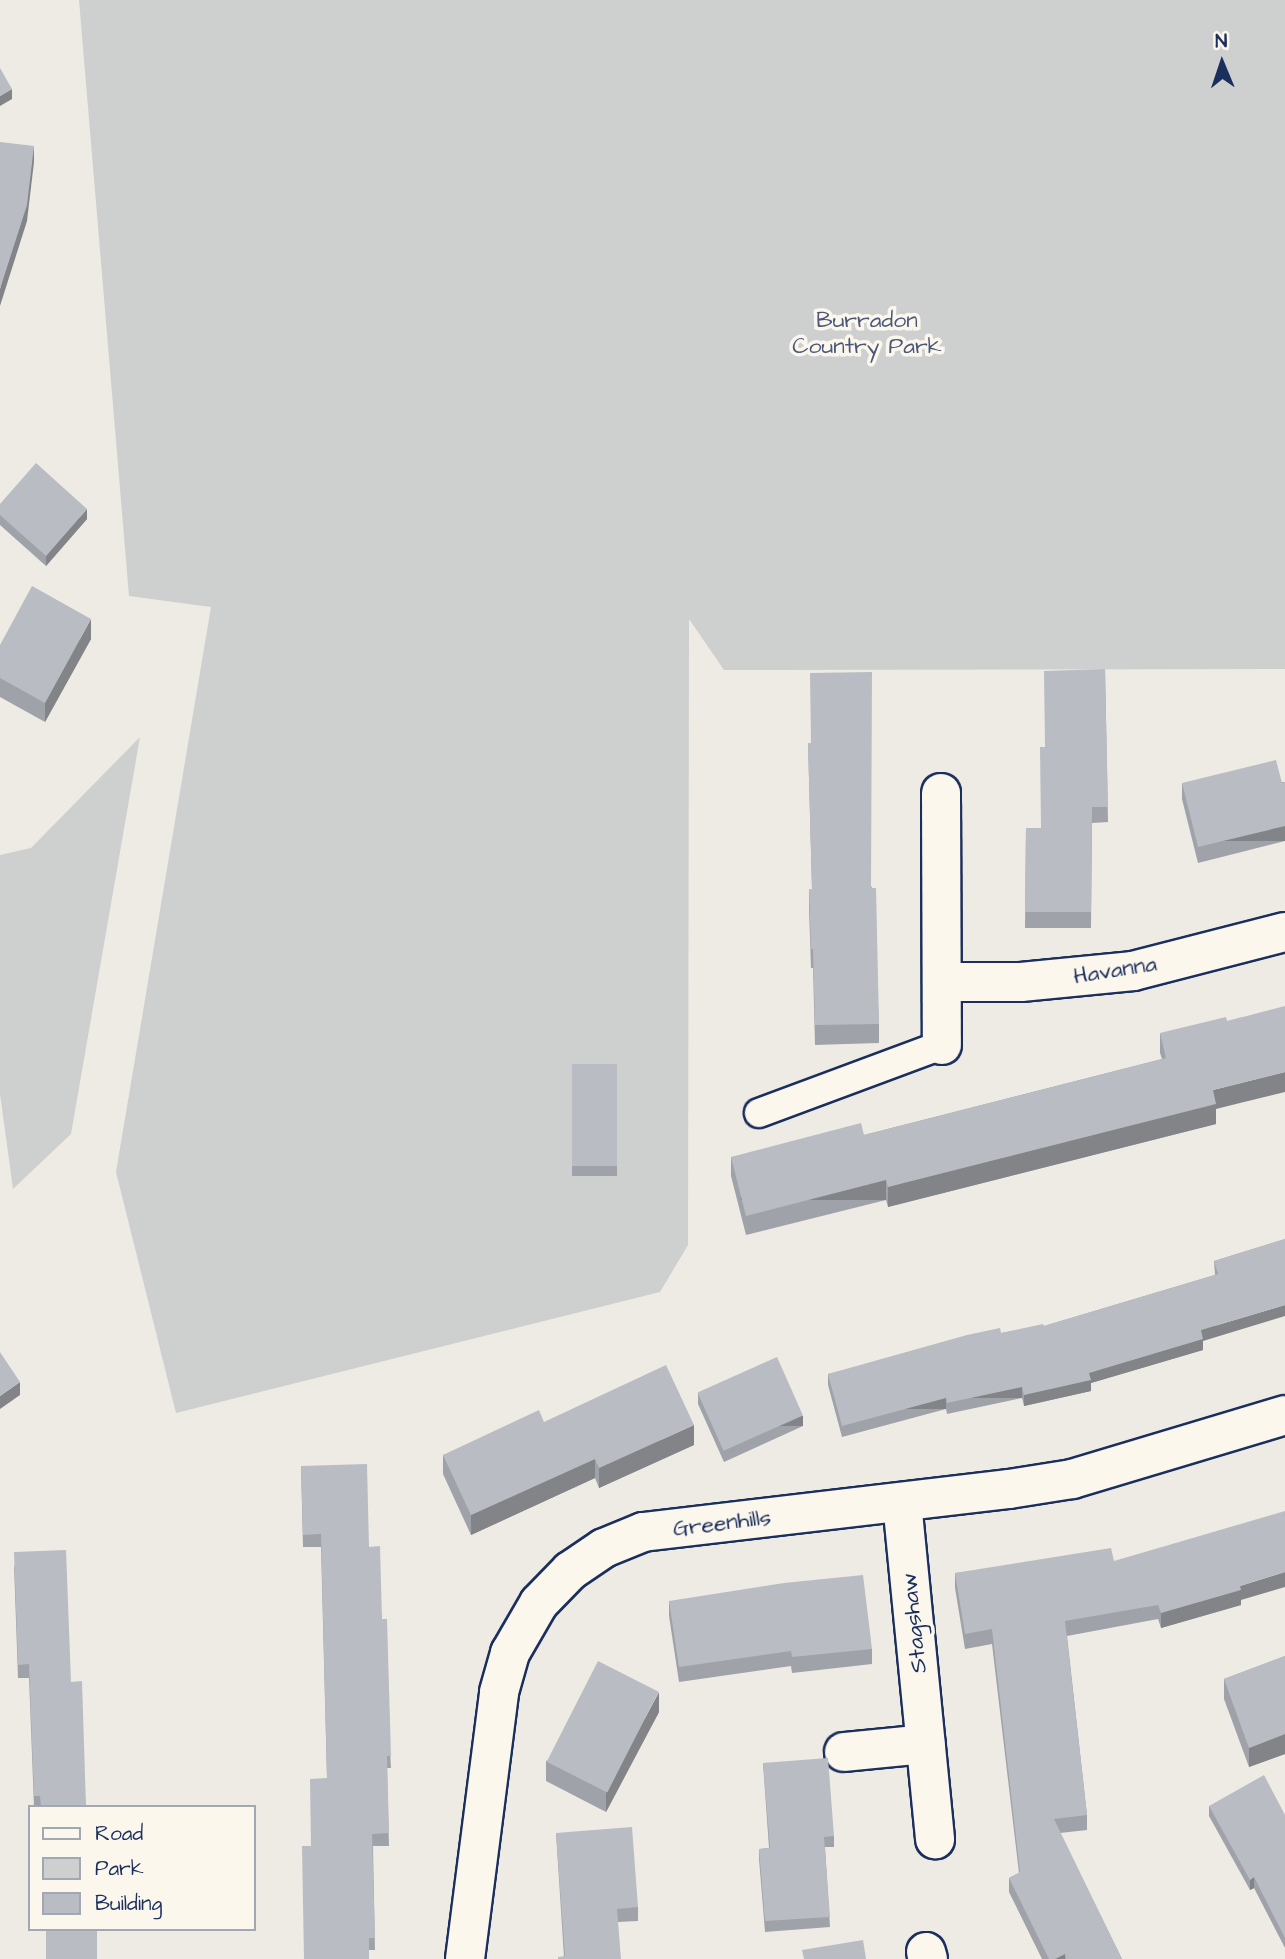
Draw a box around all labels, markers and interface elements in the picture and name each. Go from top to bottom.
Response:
north arrow [1187,28,1257,98]
text: N [1215,28,1228,55]
park label: Burradon Country Park [792,306,942,360]
street label: Havanna [1071,950,1159,990]
street label: Greenhills [671,1503,773,1543]
street label: Stagshaw [895,1571,933,1675]
legend [28,1805,256,1931]
text: Road [95,1819,143,1848]
text: Park [95,1854,144,1883]
text: Building [95,1889,162,1918]

